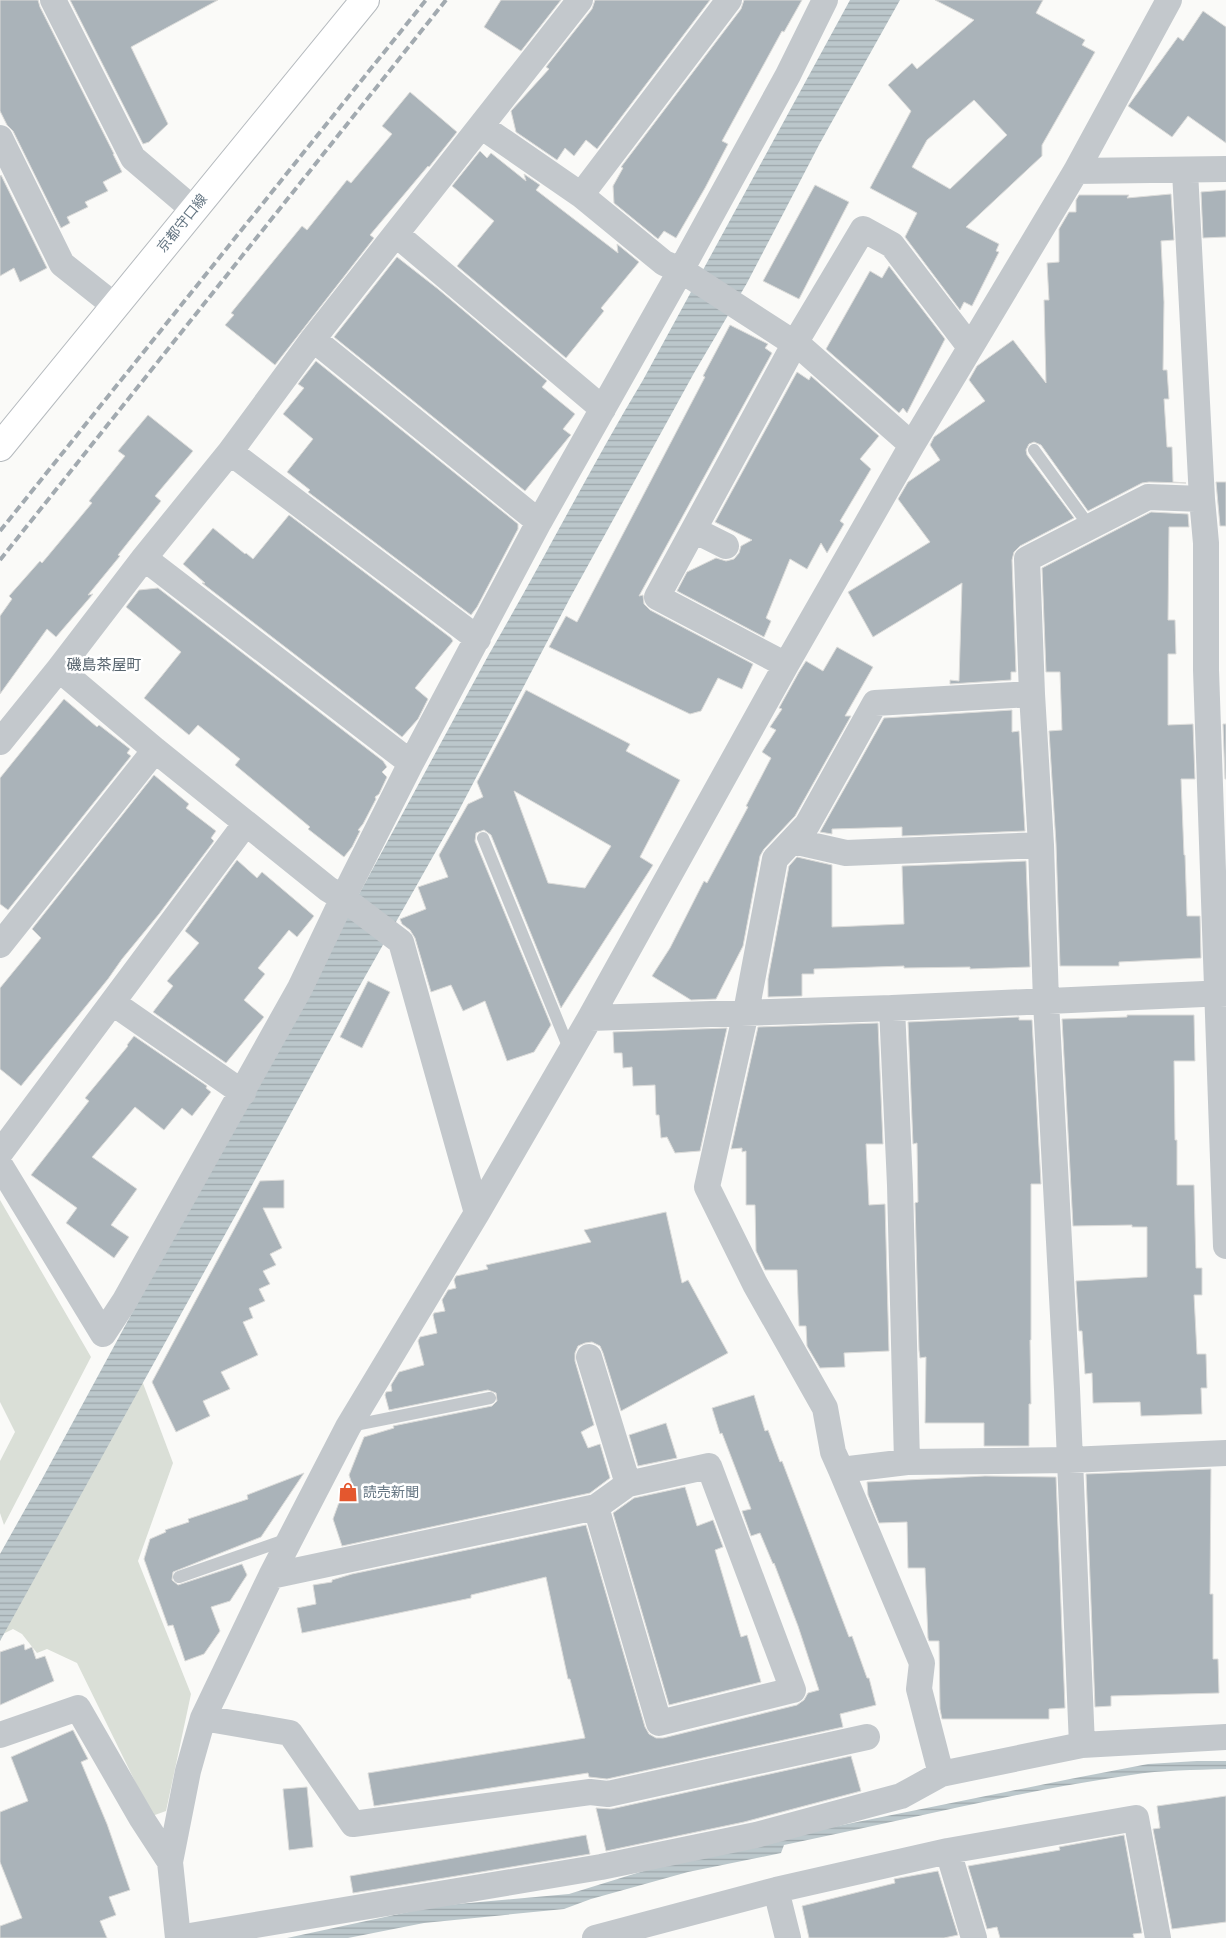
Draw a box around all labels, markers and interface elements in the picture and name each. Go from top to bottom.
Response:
street label: 京都守口線 [154,191,210,255]
district label: 磯島茶屋町 [66,656,142,674]
shop icon: 読売新聞 [337,1481,359,1503]
place label: 読売新聞 [363,1484,419,1500]

